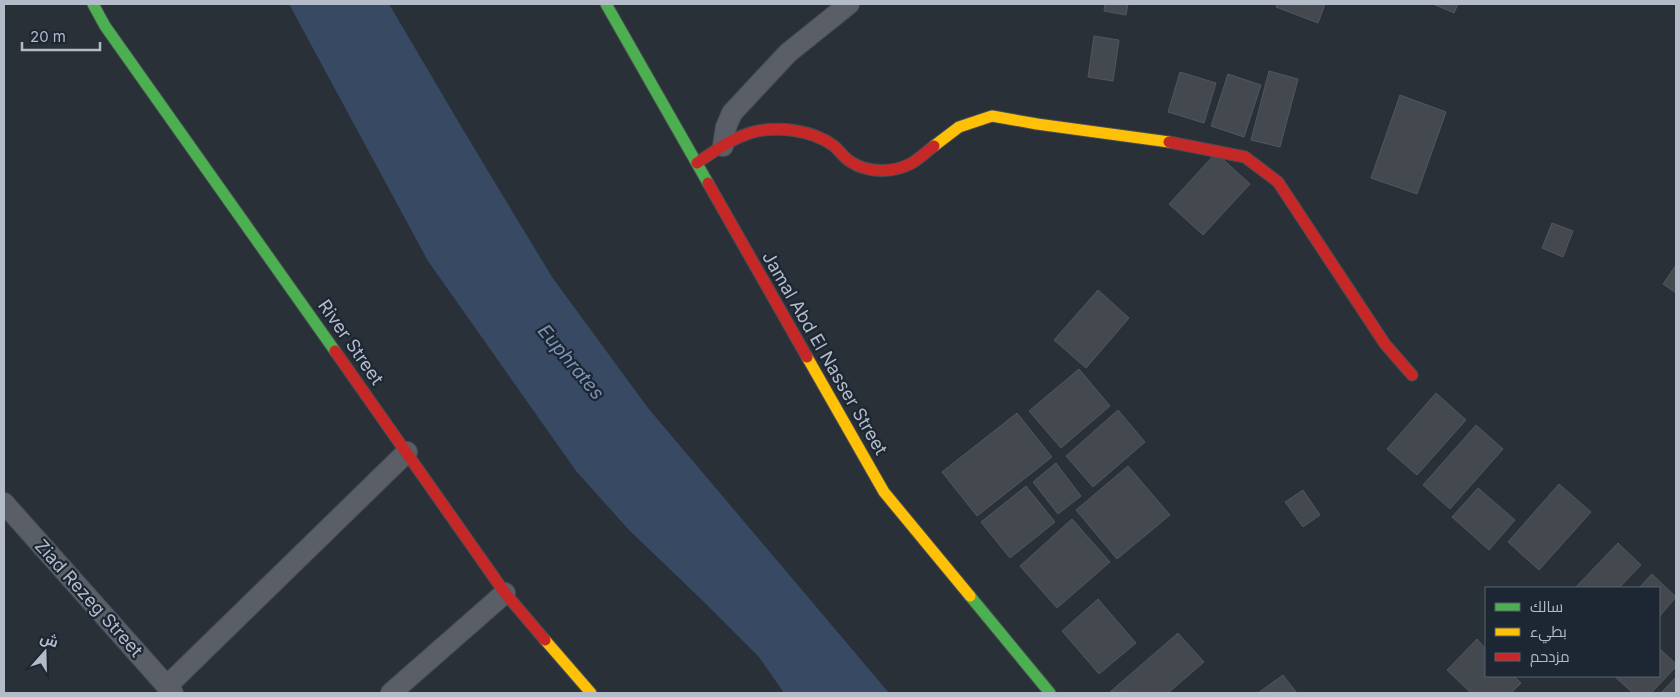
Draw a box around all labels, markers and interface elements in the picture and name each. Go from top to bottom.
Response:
scale bar [22,20,100,52]
text: 20 m [30,27,66,46]
street label: Jamal Abd El Nasser Street [758,248,892,458]
street label: River Street [314,295,388,389]
water label: Euphrates [533,320,609,404]
street label: Ziad Rezeg Street [31,535,147,661]
legend [1485,587,1660,677]
text: سالك [1530,597,1563,616]
text: بطيء [1530,622,1567,644]
north arrow [20,627,70,677]
text: ش [38,628,61,651]
text: مزدحم [1530,647,1570,667]

